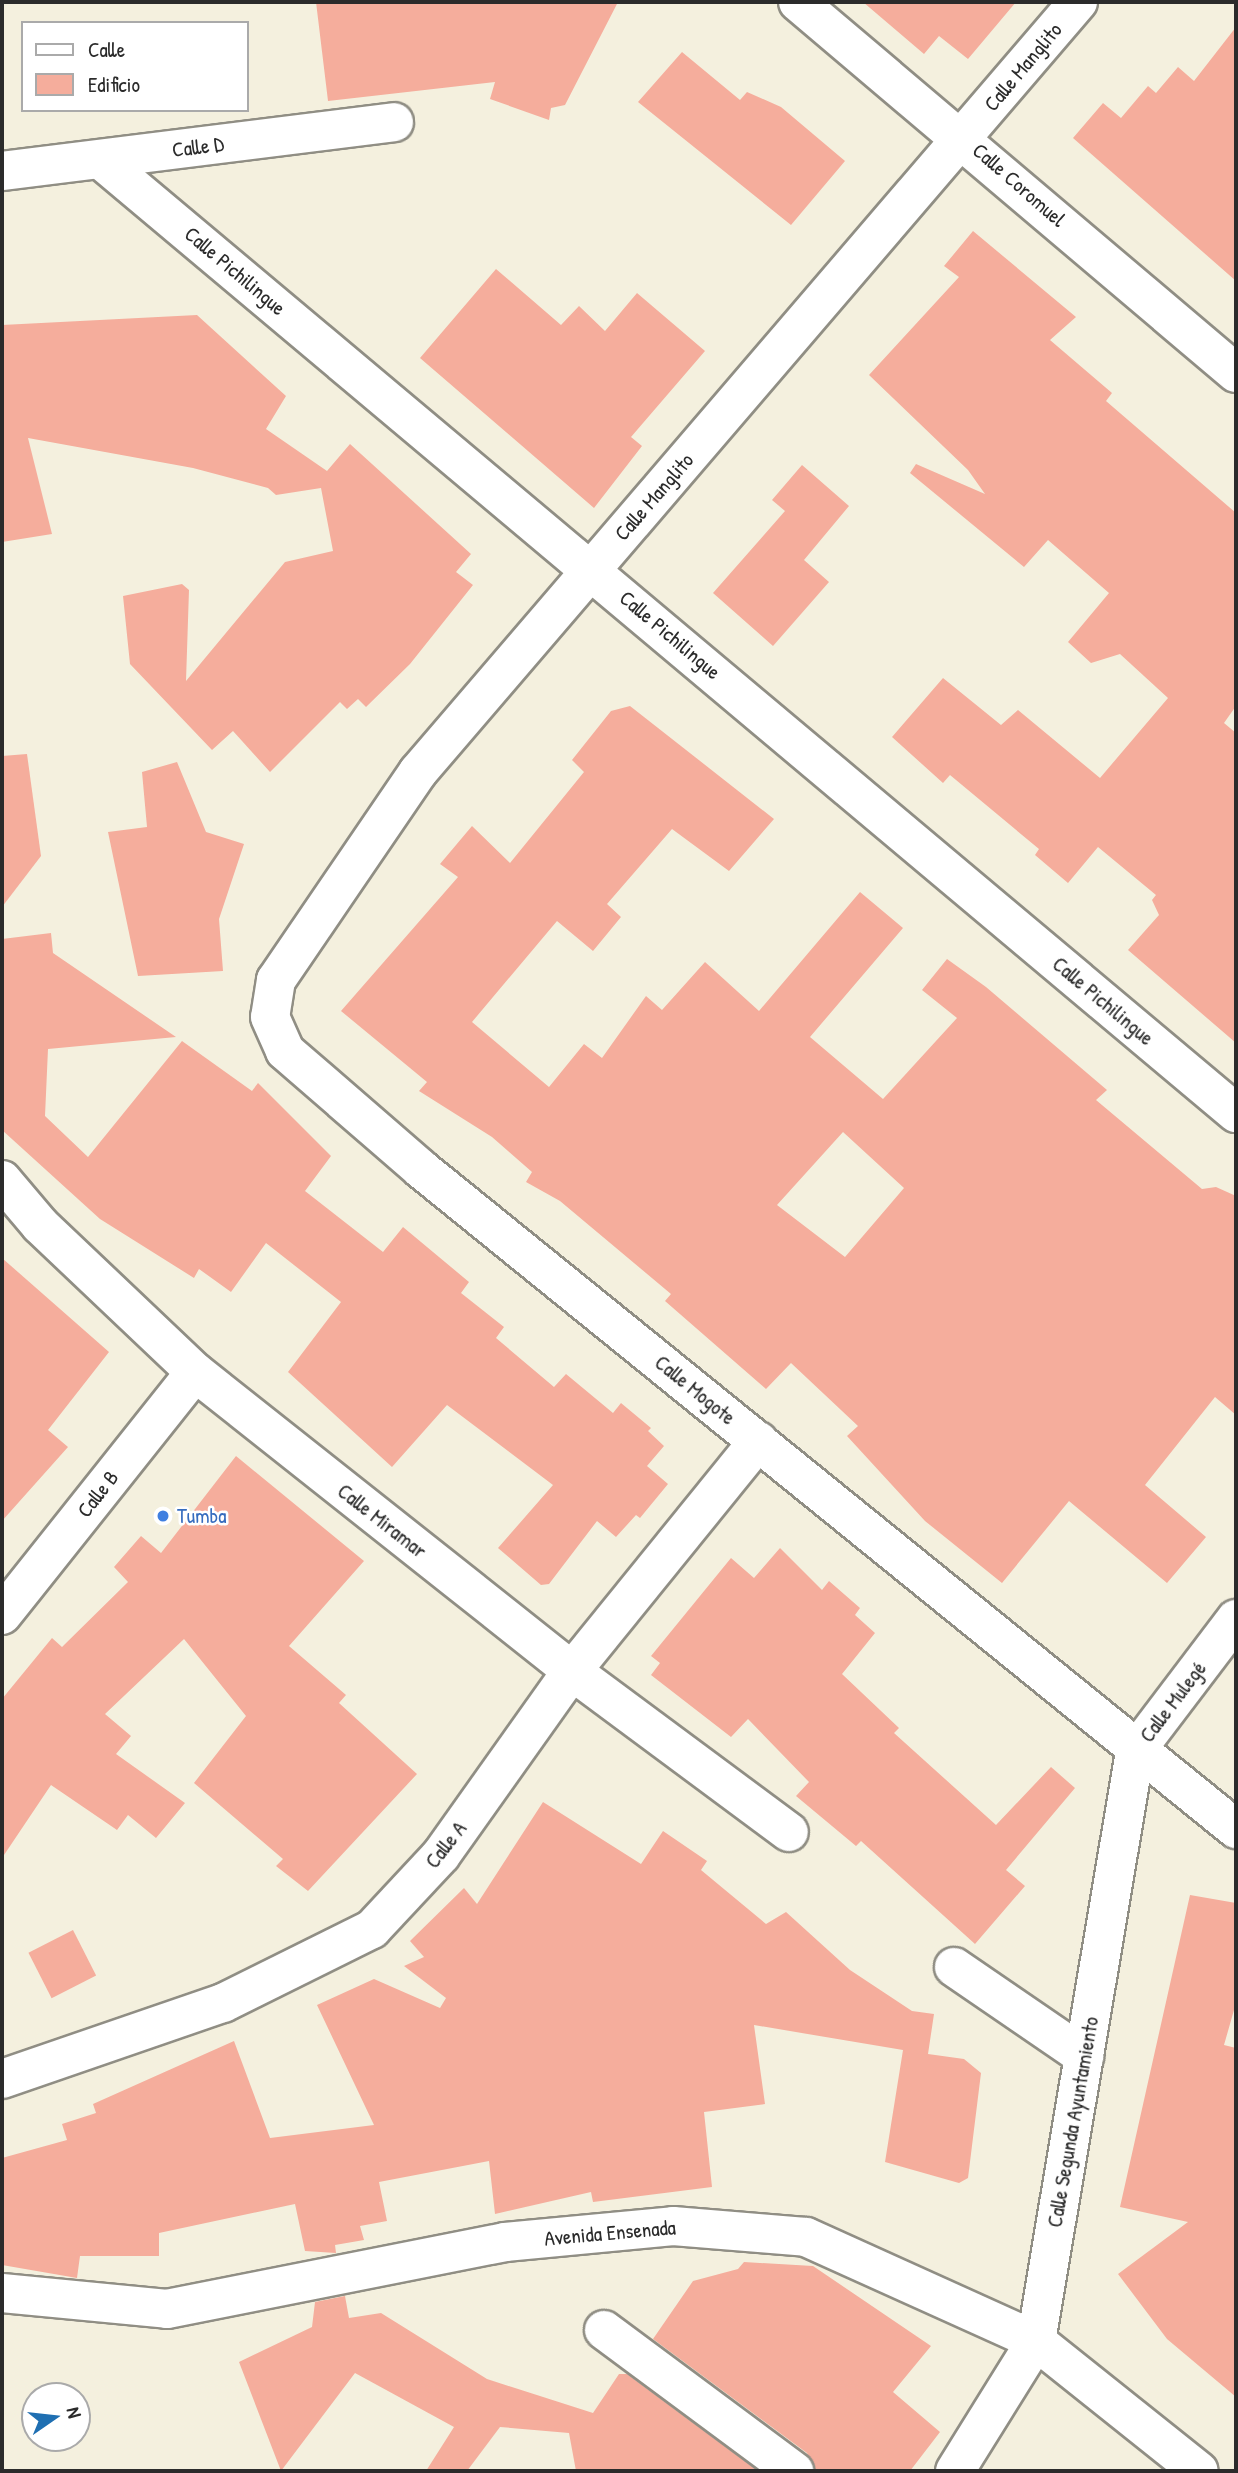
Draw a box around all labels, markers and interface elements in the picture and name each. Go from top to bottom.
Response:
street label: Calle Manglito [979,18,1067,116]
legend [21,21,248,112]
text: Calle [88,35,125,64]
text: Edificio [88,70,140,99]
street label: Calle D [171,131,225,163]
street label: Calle Coromuel [967,138,1071,232]
street label: Calle Pichilingue [179,221,291,321]
street label: Calle Manglito [609,448,699,546]
street label: Calle Pichilingue [614,585,726,685]
street label: Calle Pichilingue [1047,951,1159,1051]
street label: Calle Mogote [650,1350,740,1430]
street label: Calle B [72,1466,124,1522]
street label: Calle Miramar [332,1478,432,1564]
place label: Tumba [177,1503,226,1529]
marker: Tumba [155,1508,171,1524]
street label: Calle Mulegé [1134,1657,1212,1747]
street label: Calle A [420,1817,472,1873]
street label: Calle Segunda Ayuntamiento [1042,2015,1104,2229]
street label: Avenida Ensenada [543,2215,677,2251]
north arrow [21,2382,91,2452]
text: N [61,2404,88,2420]

